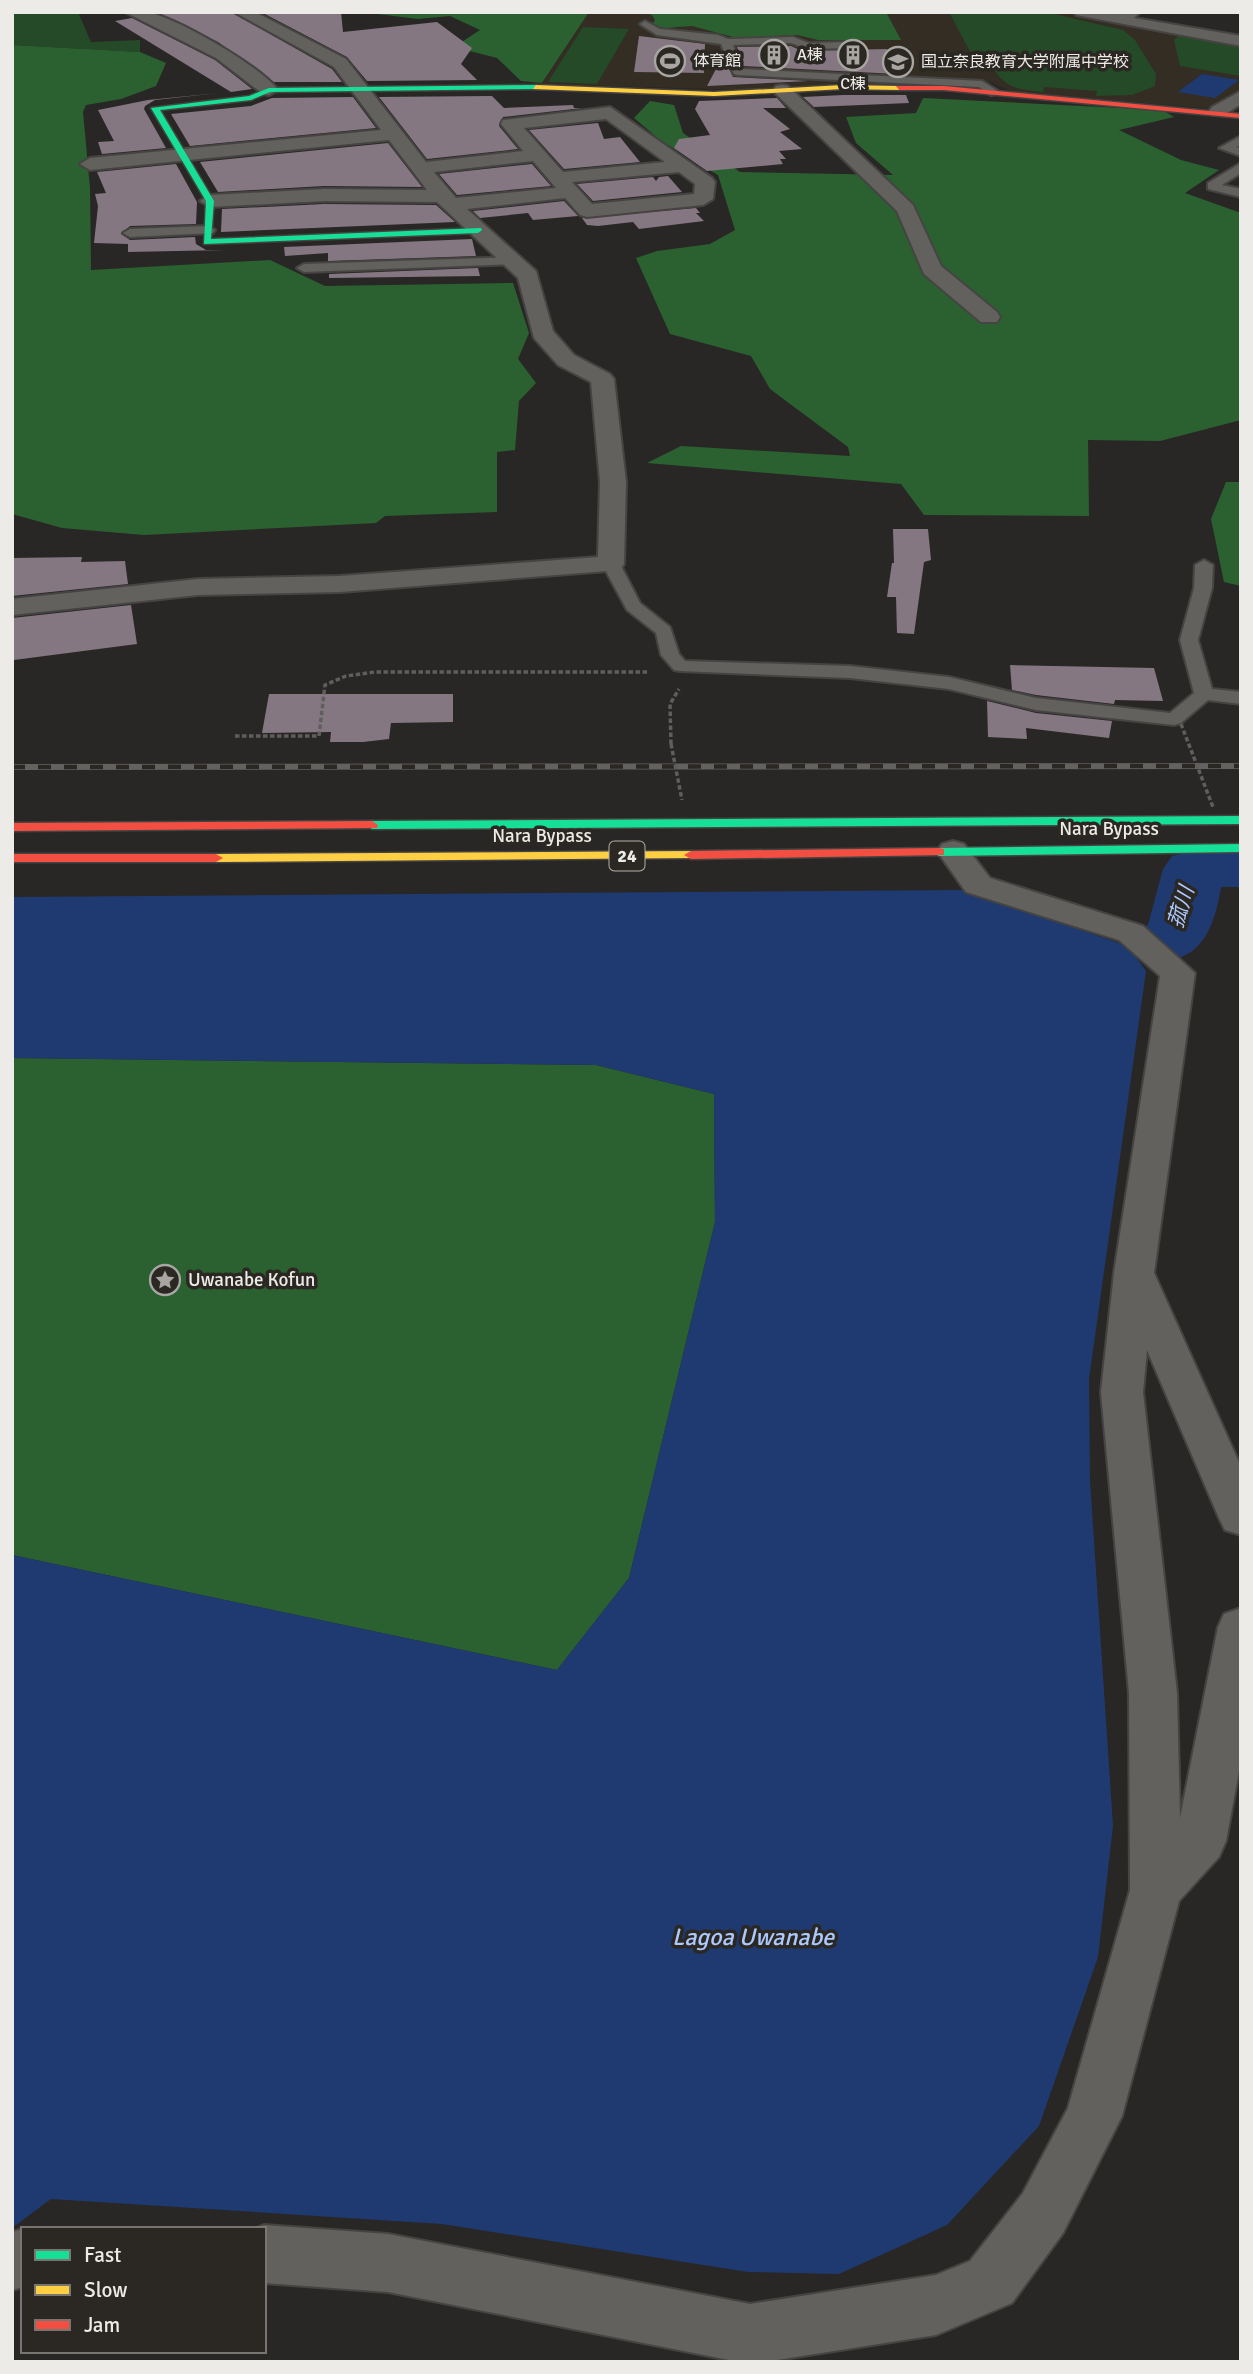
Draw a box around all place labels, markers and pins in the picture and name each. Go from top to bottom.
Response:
building icon: A棟 [757,38,791,72]
building icon: C棟 [836,38,870,72]
sports icon: 体育館 [653,44,687,78]
place label: A棟 [797,45,823,65]
school or university icon: 国立奈良教育大学附属中学校 [881,45,915,79]
place label: 体育館 [693,51,741,71]
place label: 国立奈良教育大学附属中学校 [921,52,1129,72]
place label: C棟 [840,74,866,94]
place icon: Uwanabe Kofun [148,1263,182,1297]
place label: Uwanabe Kofun [188,1268,315,1292]

